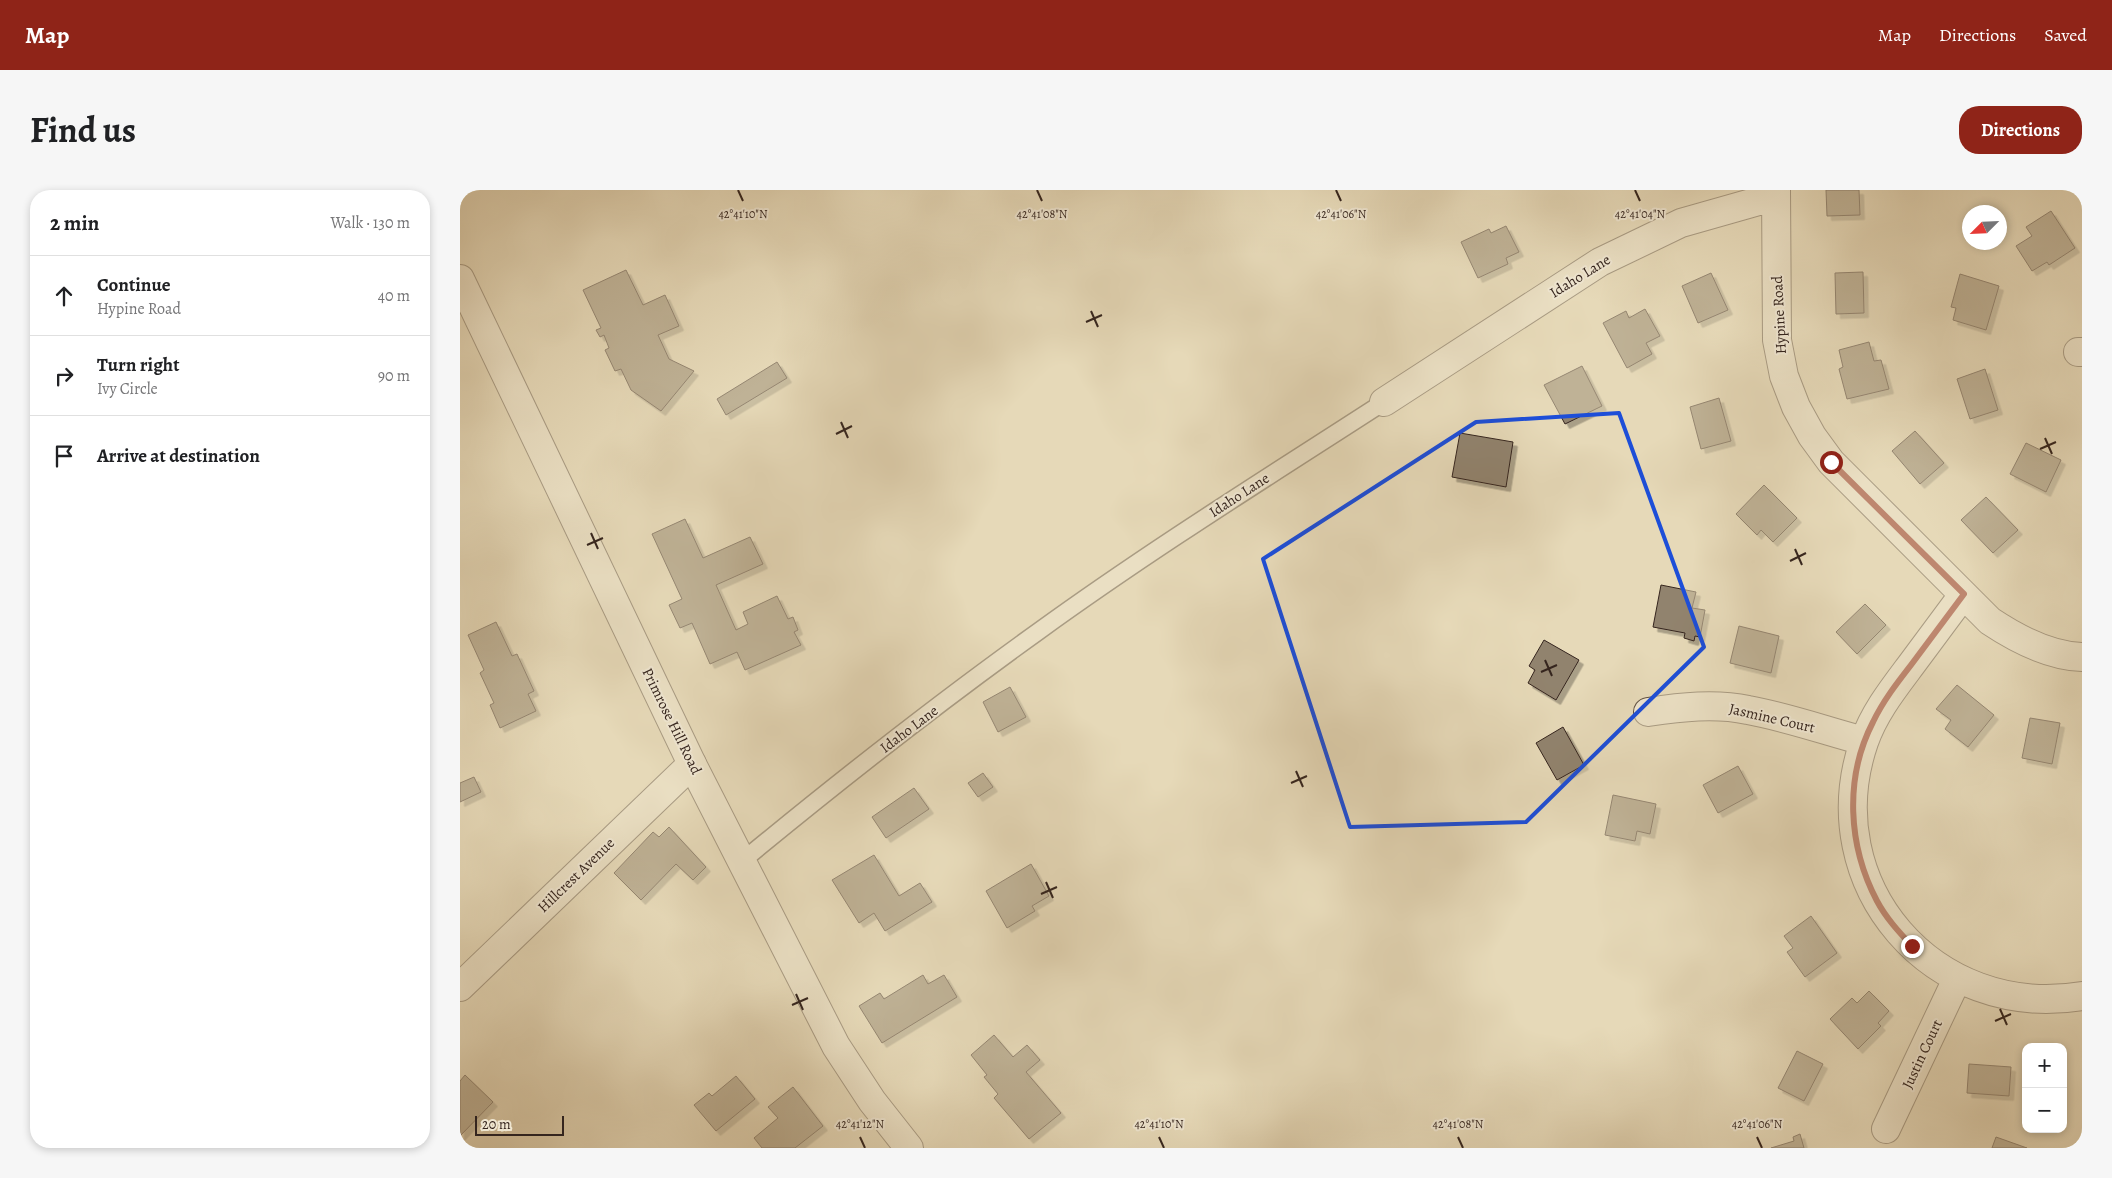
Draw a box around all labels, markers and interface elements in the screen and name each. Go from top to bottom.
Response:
text: Map [25,19,69,51]
text: Map [1878,23,1911,47]
text: Directions [1939,23,2016,47]
text: Saved [2044,23,2087,47]
text: Find us [30,106,136,154]
button: Directions [1959,106,2082,154]
north arrow [1962,205,2007,250]
text: 42°41'10"N [718,206,768,222]
text: 42°41'08"N [1017,206,1068,222]
text: 42°41'06"N [1316,206,1367,222]
text: 42°41'04"N [1615,206,1666,222]
text: 2 min [50,209,99,237]
text: Walk · 130 m [330,212,410,234]
street label: Idaho Lane [1546,249,1614,303]
text: Continue [97,272,171,298]
street label: Hypine Road [1767,274,1791,355]
icon: ahead [50,282,78,310]
text: 40 m [378,285,410,307]
text: Hypine Road [97,298,181,320]
text: Turn right [97,352,179,378]
icon: right [50,362,78,390]
text: 90 m [378,365,410,387]
text: Ivy Circle [97,378,158,400]
icon: arrive [50,442,78,470]
text: Arrive at destination [97,443,260,469]
route start [1820,451,1843,474]
street label: Idaho Lane [1205,468,1273,522]
street label: Primrose Hill Road [638,664,707,778]
street label: Jasmine Court [1727,698,1817,738]
street label: Idaho Lane [876,700,942,757]
street label: Hillcrest Avenue [533,833,619,917]
route end [1901,935,1924,958]
street label: Justin Court [1897,1016,1947,1092]
map controls [2022,1043,2067,1133]
button: + [2022,1043,2067,1088]
button: − [2022,1088,2067,1133]
scale bar [475,1113,564,1136]
text: 20 m [482,1115,511,1134]
text: 42°41'12"N [836,1116,885,1132]
text: 42°41'10"N [1134,1116,1184,1132]
text: 42°41'08"N [1433,1116,1484,1132]
text: 42°41'06"N [1732,1116,1783,1132]

